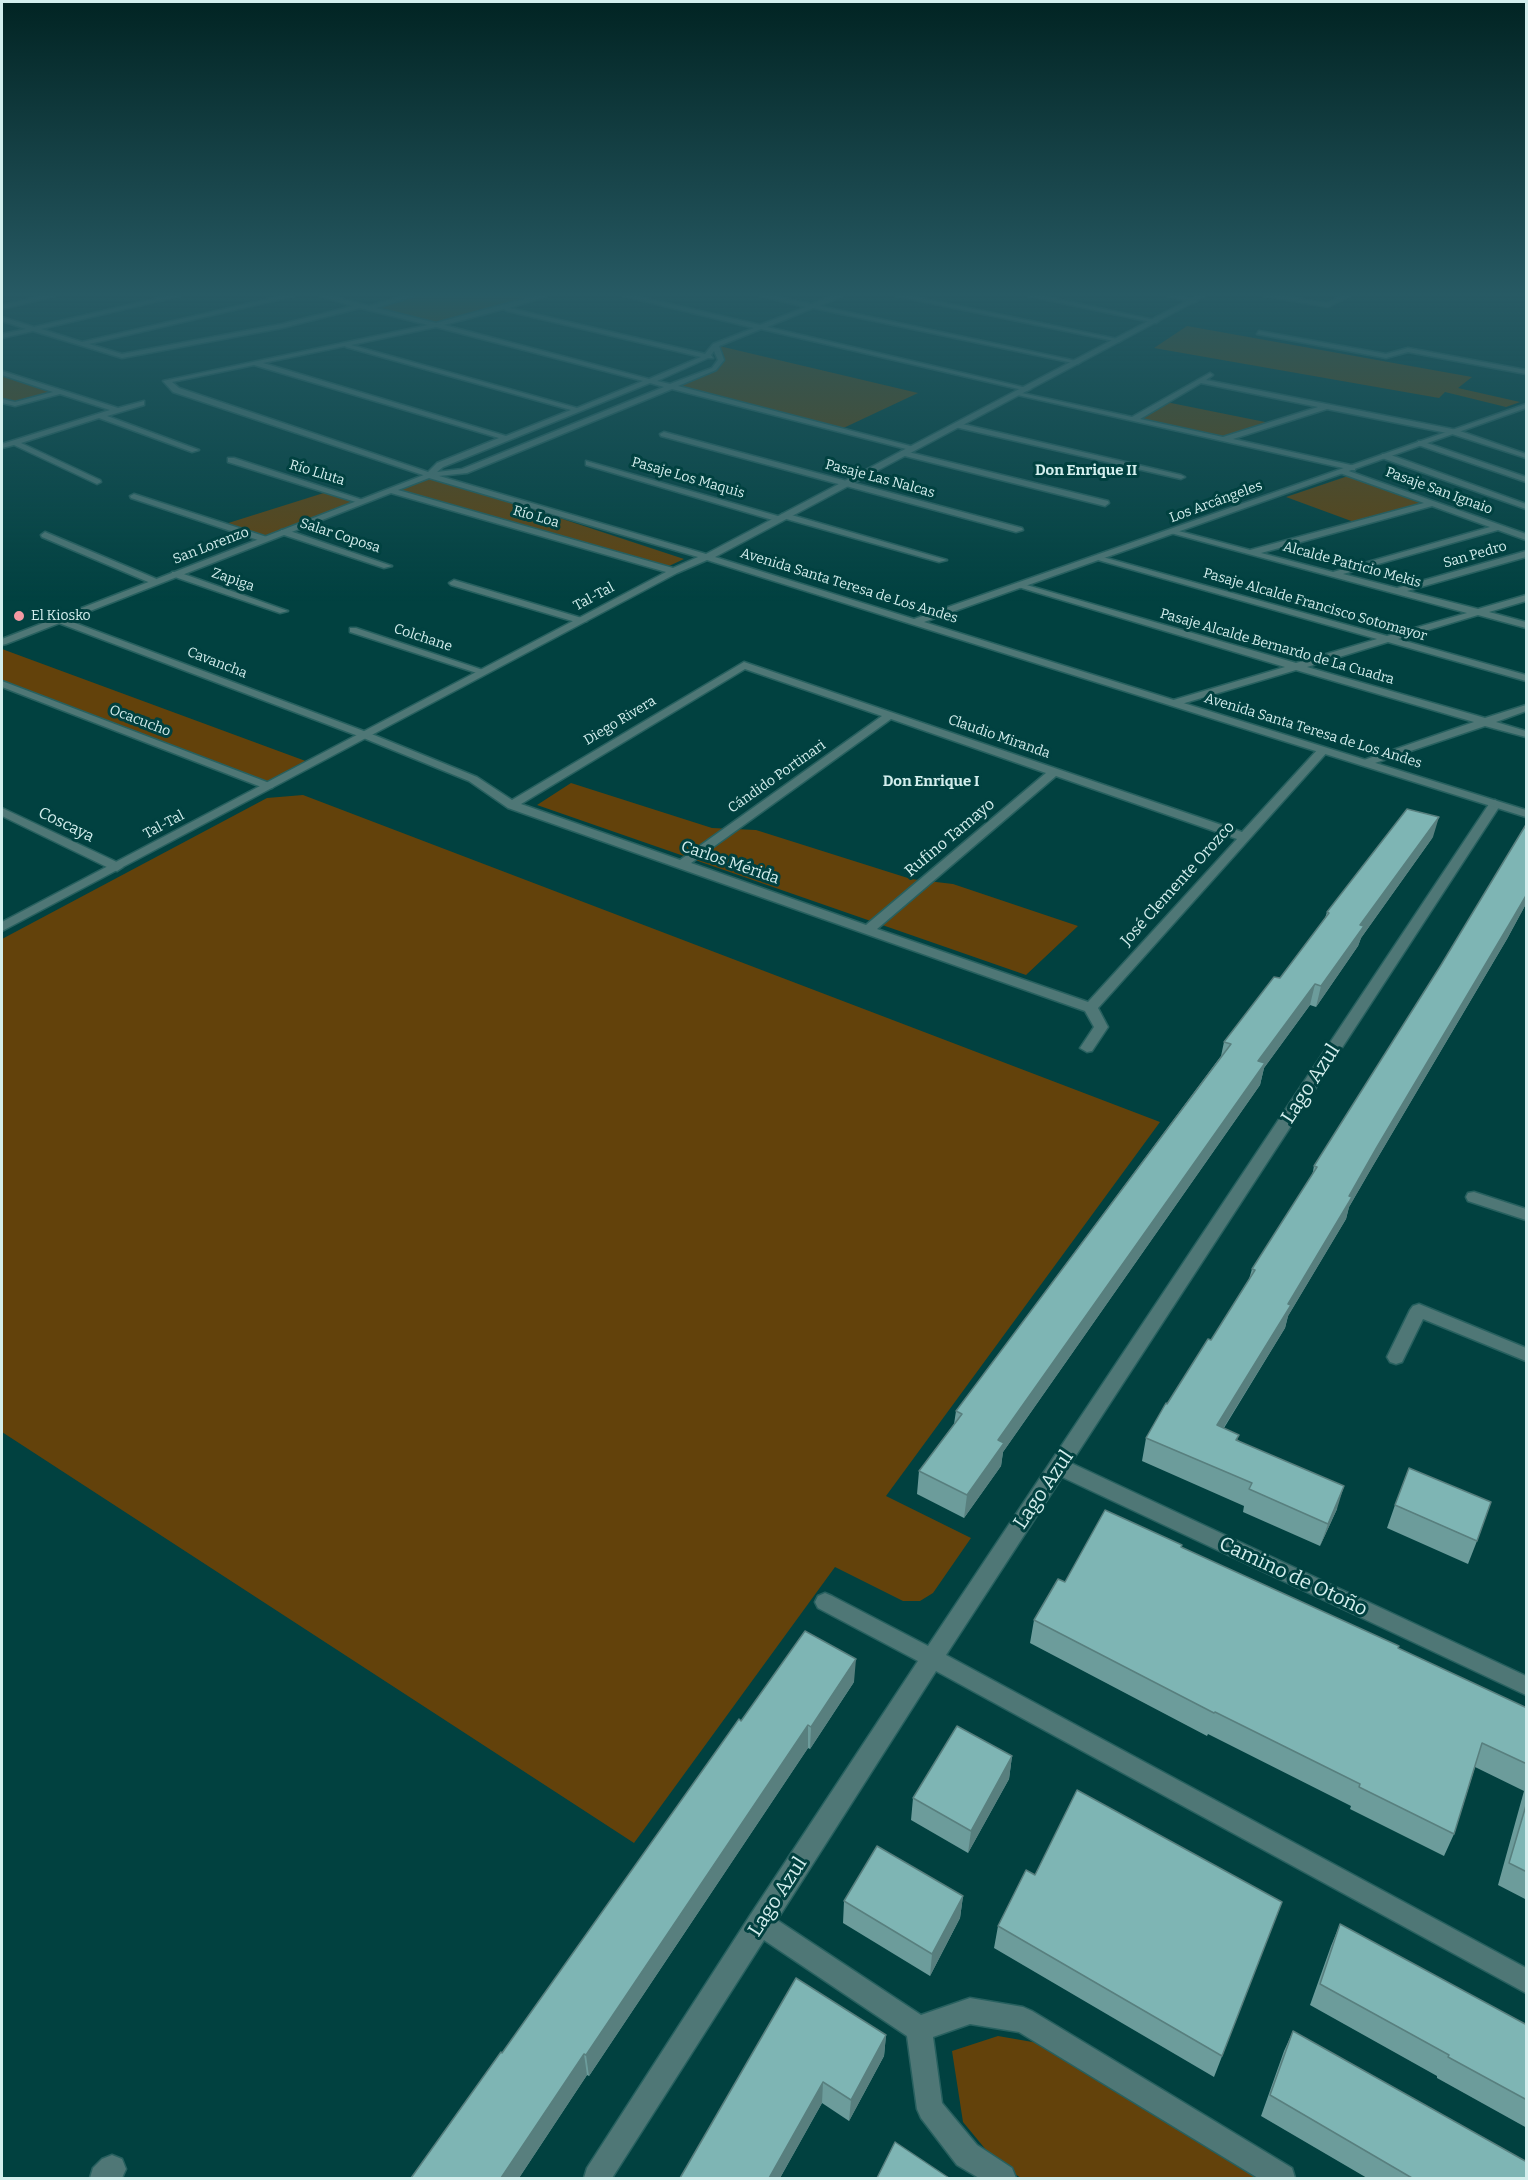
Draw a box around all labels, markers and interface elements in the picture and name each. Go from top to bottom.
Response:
street label: Pasaje Los Maquis [630,454,746,502]
street label: Pasaje Las Nalcas [823,456,937,502]
street label: Río Lluta [287,457,347,489]
district label: Don Enrique II [1035,462,1137,480]
street label: Pasaje San Ignaio [1383,464,1495,518]
street label: Los Arcángeles [1167,477,1265,527]
street label: Río Loa [511,502,561,532]
street label: Salar Coposa [298,515,382,557]
street label: San Lorenzo [171,524,251,568]
street label: Alcalde Patricio Mekis [1281,538,1423,592]
street label: San Pedro [1441,538,1509,572]
street label: Avenida Santa Teresa de Los Andes [738,545,960,627]
street label: Zapiga [209,565,257,595]
street label: Pasaje Alcalde Francisco Sotomayor [1201,565,1429,645]
street label: Tal-Tal [571,579,617,615]
street label: Pasaje Alcalde Bernardo de La Cuadra [1158,605,1396,689]
place label: El Kiosko [31,608,91,624]
marker: El Kiosko [12,609,26,623]
street label: Colchane [392,621,454,655]
street label: Cavancha [185,644,249,682]
street label: Avenida Santa Teresa de Los Andes [1202,690,1424,772]
street label: Diego Rivera [581,693,659,749]
street label: Ocacucho [107,702,173,740]
street label: Claudio Miranda [946,712,1052,762]
street label: Cándido Portinari [725,737,829,817]
district label: Don Enrique I [883,773,979,791]
street label: Rufino Tamayo [901,795,999,881]
street label: Coscaya [35,803,97,847]
street label: Tal-Tal [141,807,187,843]
street label: José Clemente Orozco [1117,818,1239,950]
street label: Carlos Mérida [678,837,782,889]
street label: Lago Azul [1277,1040,1345,1128]
street label: Lago Azul [1009,1446,1079,1534]
street label: Camino de Otoño [1215,1532,1371,1622]
street label: Lago Azul [744,1853,812,1941]

